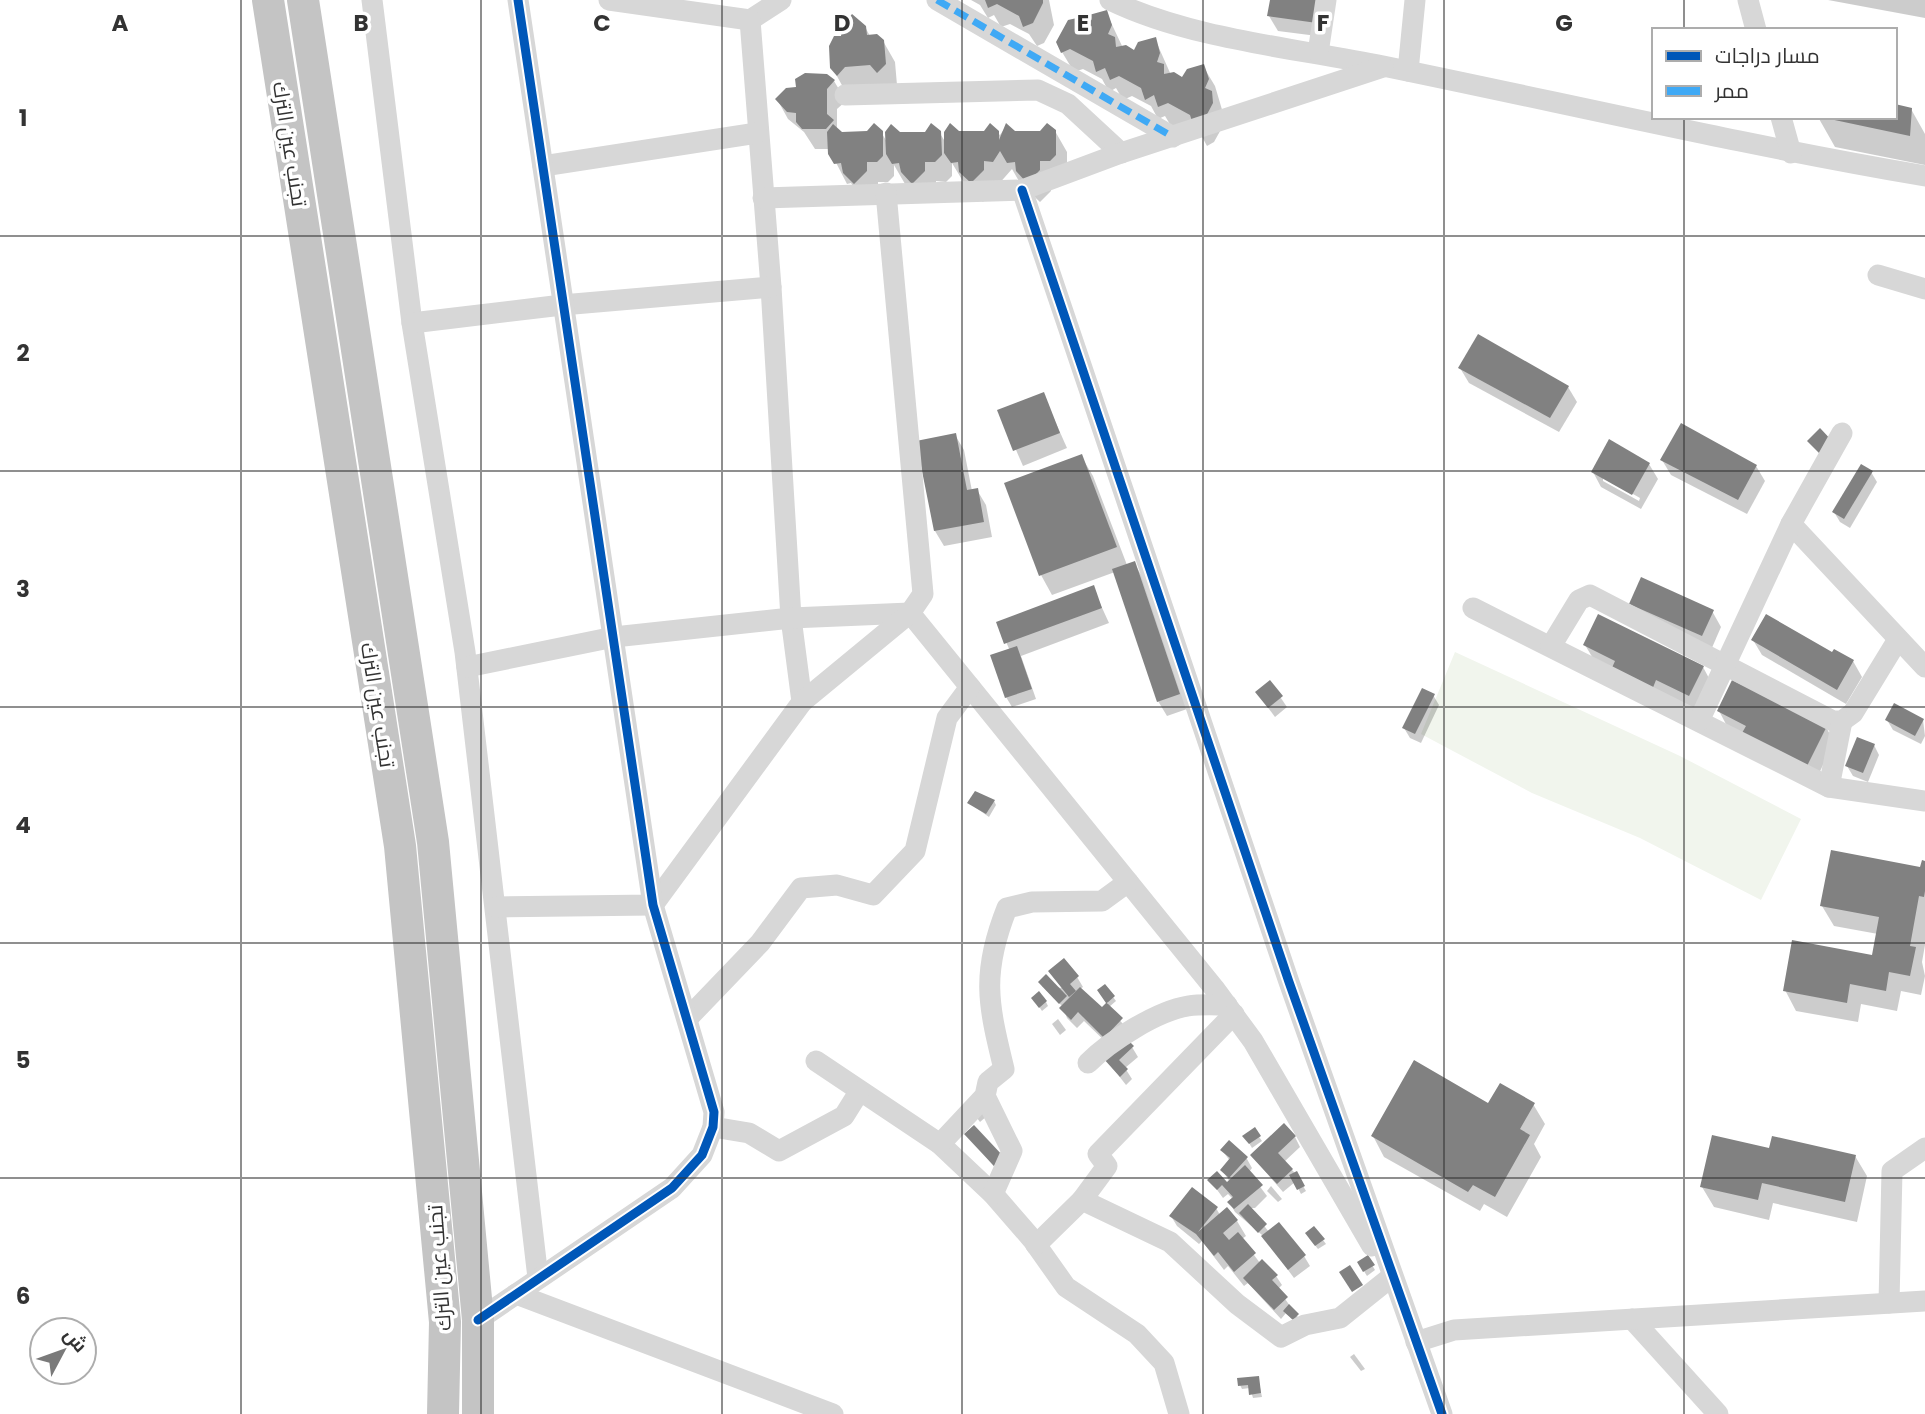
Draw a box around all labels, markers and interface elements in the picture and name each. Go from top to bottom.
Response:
text: A [112,7,129,39]
text: B [353,7,369,39]
text: C [593,7,611,39]
text: D [834,7,850,39]
text: E [1077,7,1089,39]
text: F [1317,7,1329,39]
text: G [1555,7,1573,39]
legend [1652,28,1897,119]
text: مسار دراجات [1715,41,1820,70]
text: ممر [1714,76,1749,105]
street label: تجنب عين الترك [266,79,314,209]
text: 1 [19,102,27,134]
text: 2 [16,337,30,369]
text: 3 [16,573,30,605]
street label: تجنب عين الترك [354,640,402,770]
text: 4 [15,809,31,841]
text: 5 [16,1044,30,1076]
street label: تجنب عين الترك [420,1204,458,1332]
text: 6 [16,1280,30,1312]
north arrow [28,1316,98,1386]
text: ش [57,1322,94,1358]

